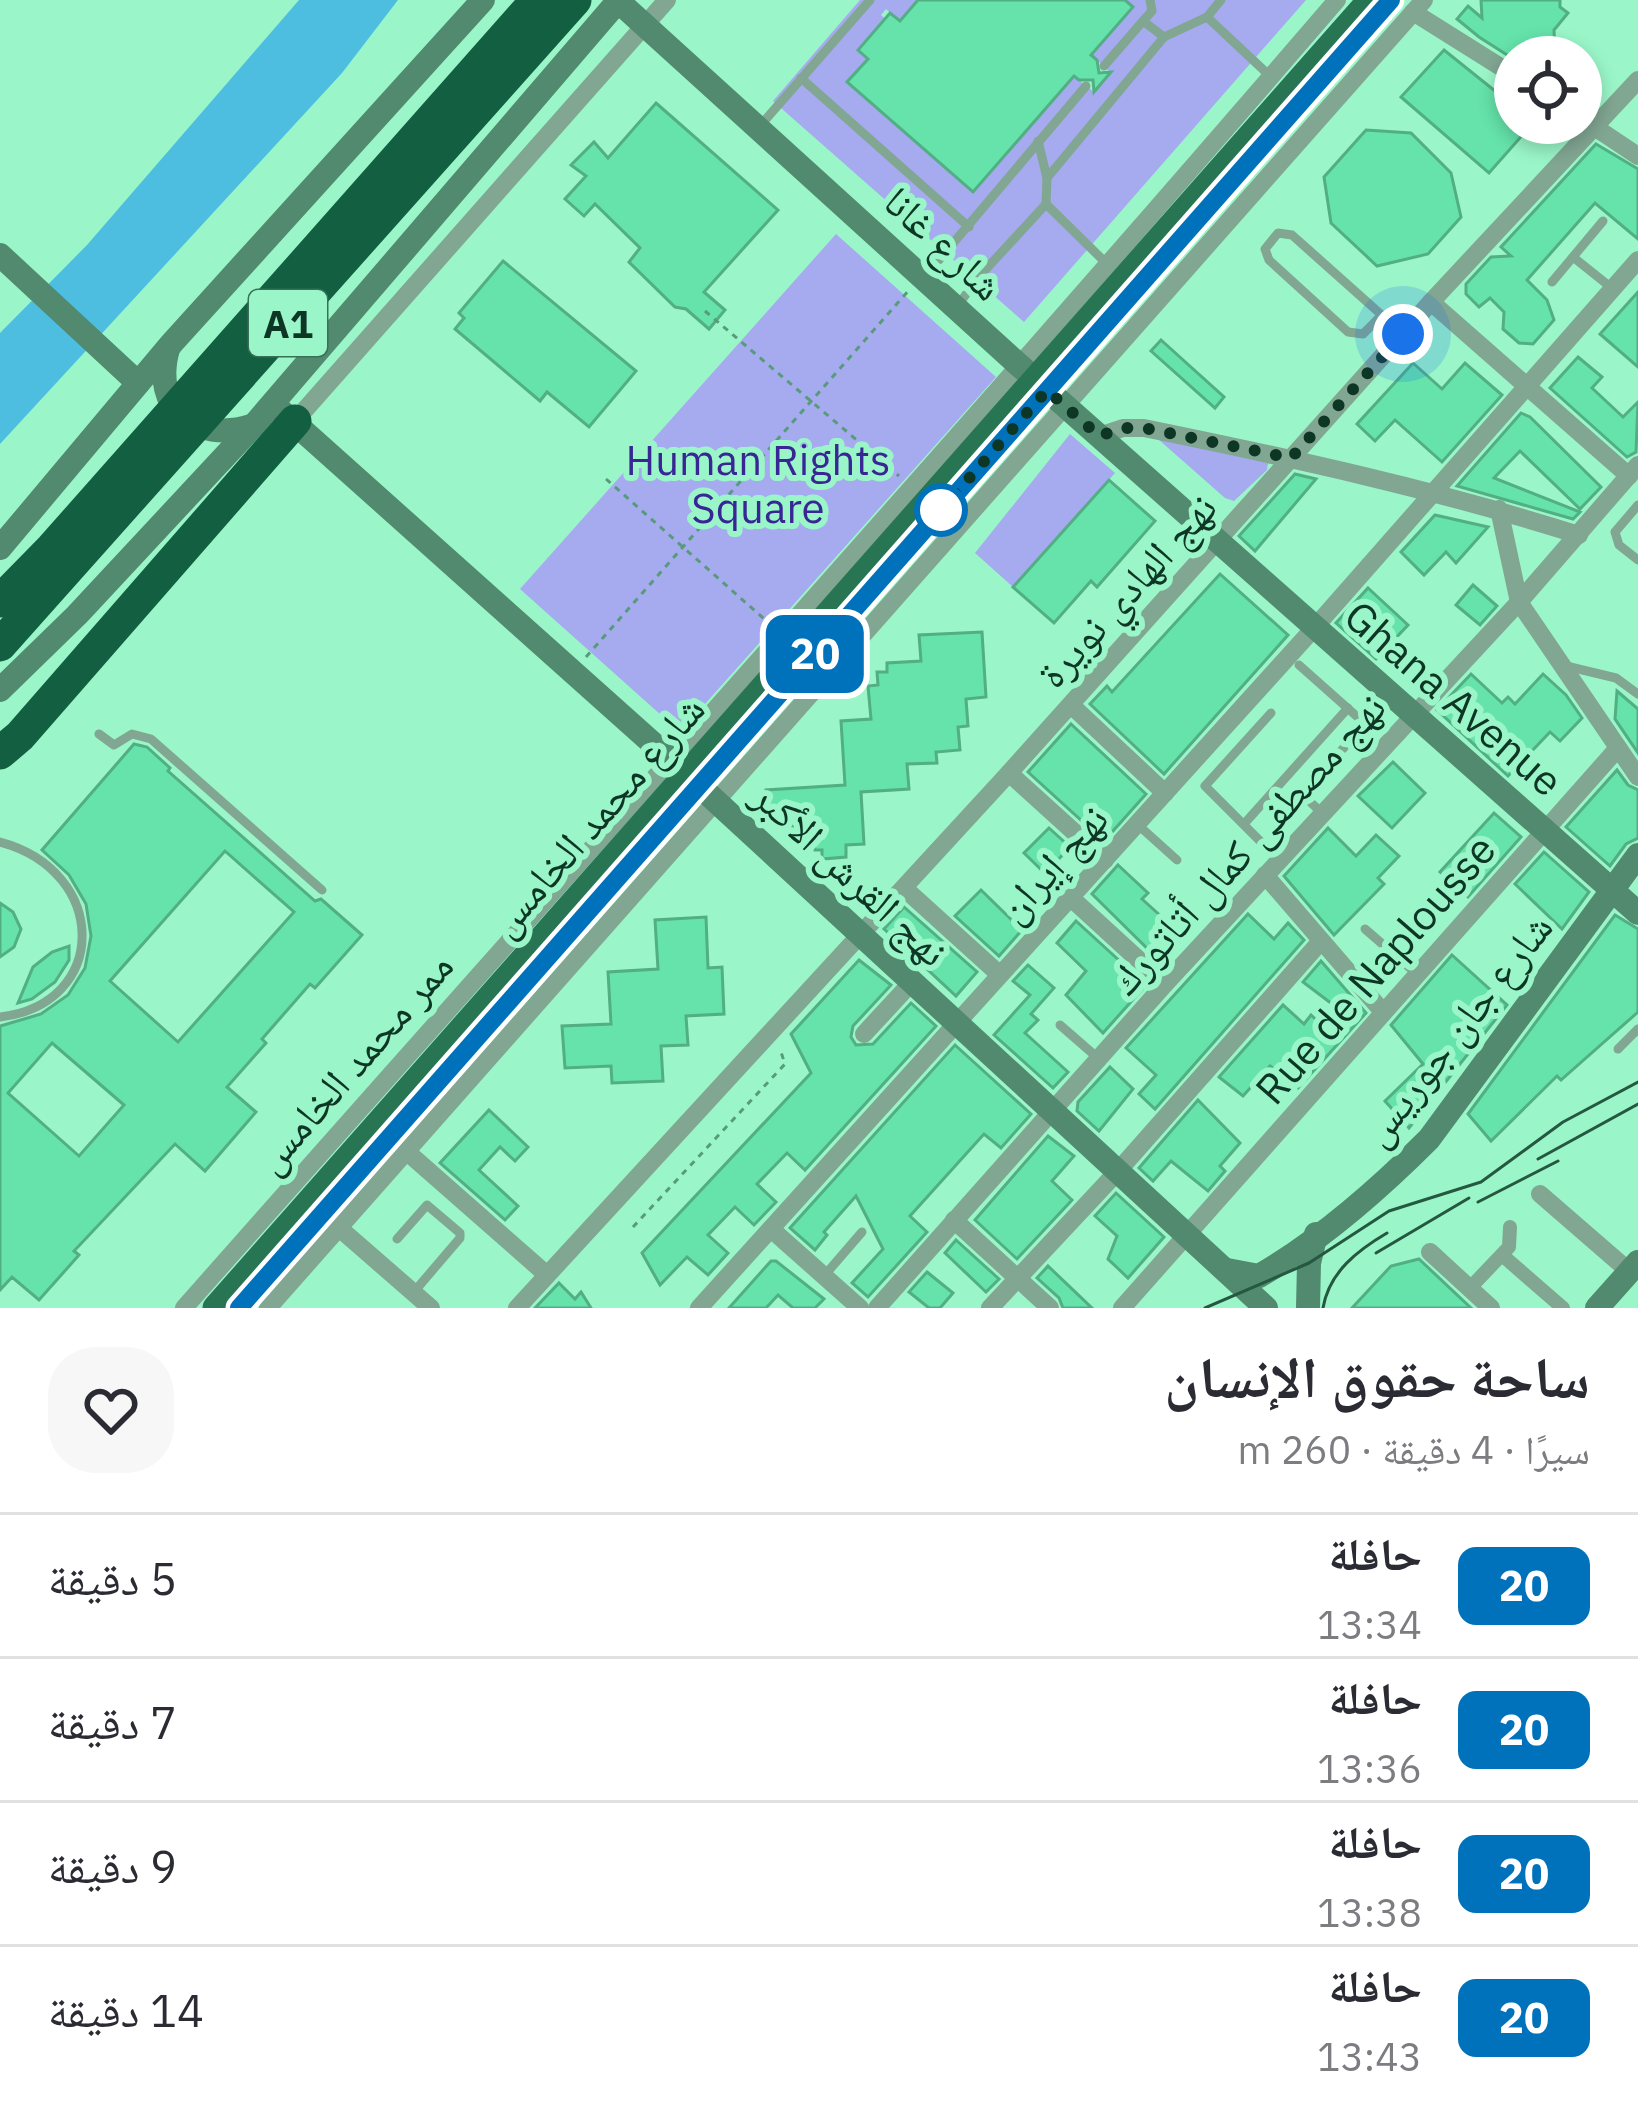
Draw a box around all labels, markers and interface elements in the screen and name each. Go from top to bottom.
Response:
map controls [1494,36,1602,144]
button: locate [1494,36,1602,144]
street label: شارع غانا [873,174,1015,312]
road number: A1 [249,290,327,356]
your location [1373,304,1433,364]
park label: Human Rights Square [625,432,891,535]
street label: نهج الهادي نويرة [1024,481,1233,704]
unlabelled marker [916,485,966,535]
street label: Ghana Avenue [1333,588,1575,808]
line badge: 20 [761,615,869,693]
text: 20 [790,626,840,681]
street label: نهج مصطفى كمال أتاتورك [1097,681,1397,1005]
street label: شارع محمد الخامس [476,682,716,948]
street label: نهج القرش الأكبر [741,767,961,978]
street label: نهج إيران [984,792,1120,934]
street label: Rue de Naplousse [1243,823,1507,1115]
street label: شارع جان جوريس [1348,901,1564,1157]
street label: ممر محمد الخامس [241,939,465,1185]
text: ساحة حقوق الإنسان [1164,1340,1590,1414]
button: heart [48,1347,174,1473]
text: سيرًا · 4 دقيقة · 260 m [1238,1424,1590,1475]
text: حافلة [1329,1524,1422,1582]
text: 5 دقيقة [48,1549,177,1607]
text: 20 [1499,1558,1549,1613]
text: 13:34 [1317,1599,1422,1650]
text: حافلة [1329,1668,1422,1726]
text: 7 دقيقة [48,1693,177,1751]
text: 20 [1499,1702,1549,1757]
text: 13:36 [1317,1743,1422,1794]
text: حافلة [1329,1812,1422,1870]
text: 9 دقيقة [48,1837,177,1895]
text: 20 [1499,1846,1549,1901]
text: 13:38 [1317,1887,1422,1938]
text: حافلة [1329,1956,1422,2014]
text: 14 دقيقة [48,1981,204,2039]
text: 20 [1499,1990,1549,2045]
text: 13:43 [1317,2031,1422,2082]

